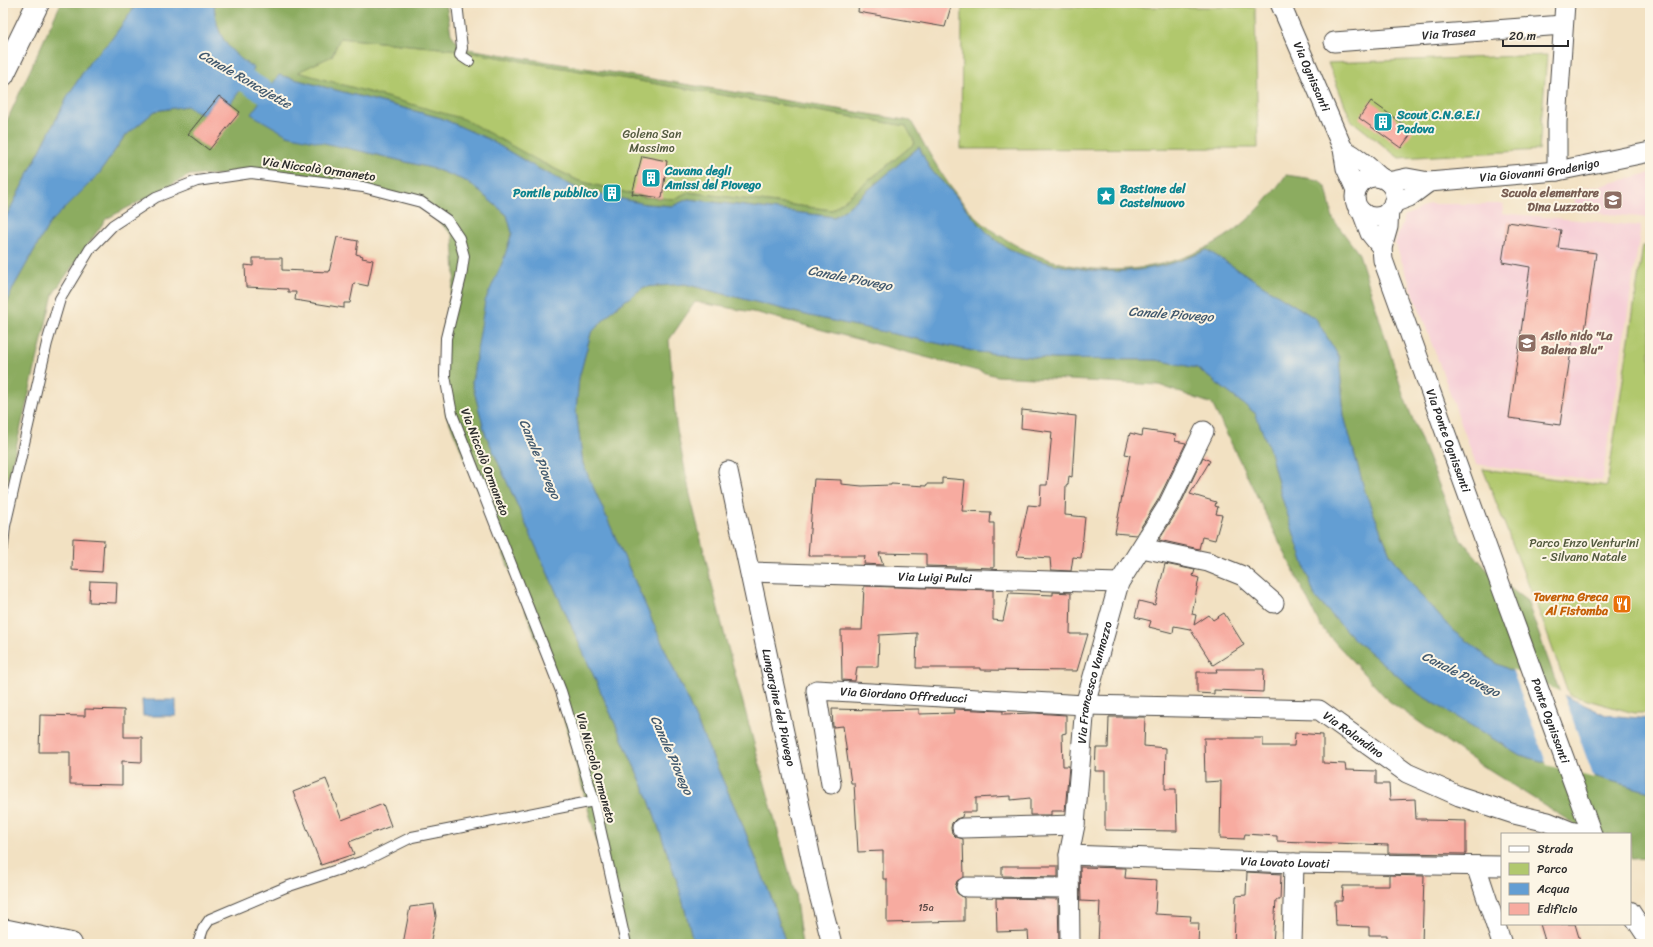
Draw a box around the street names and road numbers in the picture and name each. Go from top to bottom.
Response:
street label: Via Trasea [1421,20,1477,46]
street label: Via Ognissanti [1287,38,1337,116]
street label: Via Niccolò Ormaneto [261,150,377,188]
street label: Via Giovanni Gradenigo [1479,152,1601,189]
street label: Via Ponte Ognissanti [1419,386,1477,496]
street label: Via Niccolò Ormaneto [454,405,516,519]
street label: Via Luigi Pulci [898,565,973,590]
street label: Via Francesco Vannozzo [1071,619,1119,745]
street label: Lungargine del Piovego [755,647,802,769]
street label: Ponte Ognissanti [1525,675,1576,767]
street label: Via Giordano Offreducci [840,680,968,709]
street label: Via Rolandino [1318,705,1389,764]
street label: Via Niccolò Ormaneto [570,710,622,826]
street label: Via Lovato Lovati [1240,850,1330,875]

